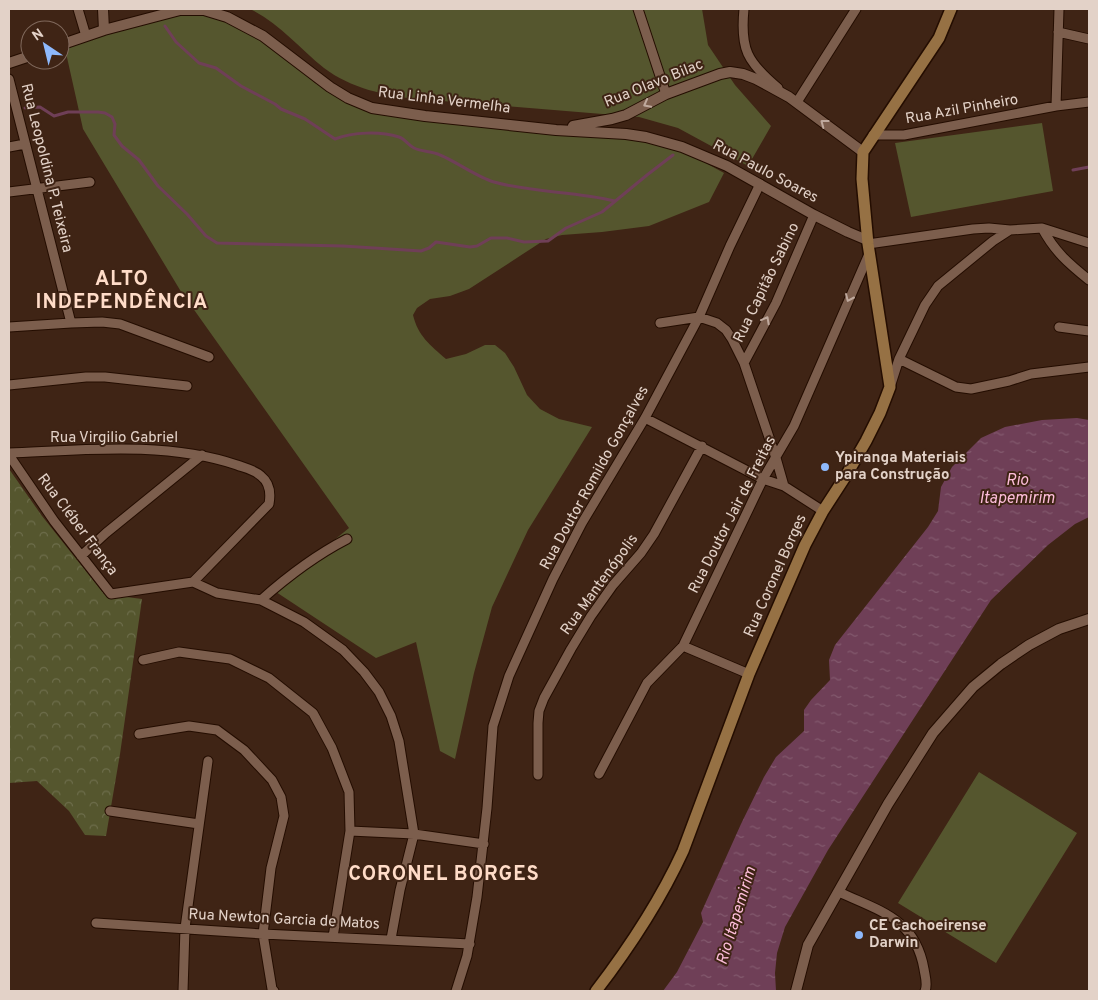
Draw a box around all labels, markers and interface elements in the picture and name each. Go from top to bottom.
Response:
north arrow [20,20,70,70]
text: N [29,26,47,45]
street label: Rua Olavo Bilac [602,55,706,113]
street label: Rua Leopoldina P. Teixeira [16,81,76,255]
street label: Rua Linha Vermelha [377,83,511,119]
street label: Rua Azil Pinheiro [904,91,1020,129]
one-way arrow [643,98,652,108]
one-way arrow [821,120,830,128]
street label: Rua Paulo Soares [709,136,821,208]
street label: Rua Capitão Sabino [730,220,804,346]
district label: ALTO INDEPENDÊNCIA [36,267,208,316]
one-way arrow [845,293,855,302]
one-way arrow [760,316,770,325]
street label: Rua Doutor Romildo Gonçalves [536,383,654,573]
street label: Rua Virgilio Gabriel [50,429,178,448]
street label: Rua Doutor Jair de Freitas [685,433,781,597]
place label: Ypiranga Materiais para Construção [835,449,966,485]
marker: Ypiranga Materiais para Construção [819,461,831,473]
street label: Rua Cléber França [33,470,121,580]
water label: Rio Itapemirim [979,471,1055,509]
street label: Rua Coronel Borges [740,511,812,641]
street label: Rua Mantenópolis [557,531,643,639]
district label: CORONEL BORGES [348,862,540,888]
water label: Rio Itapemirim [713,864,761,968]
street label: Rua Newton Garcia de Matos [188,905,380,935]
place label: CE Cachoeirense Darwin [869,917,987,953]
marker: CE Cachoeirense Darwin [853,929,865,941]

